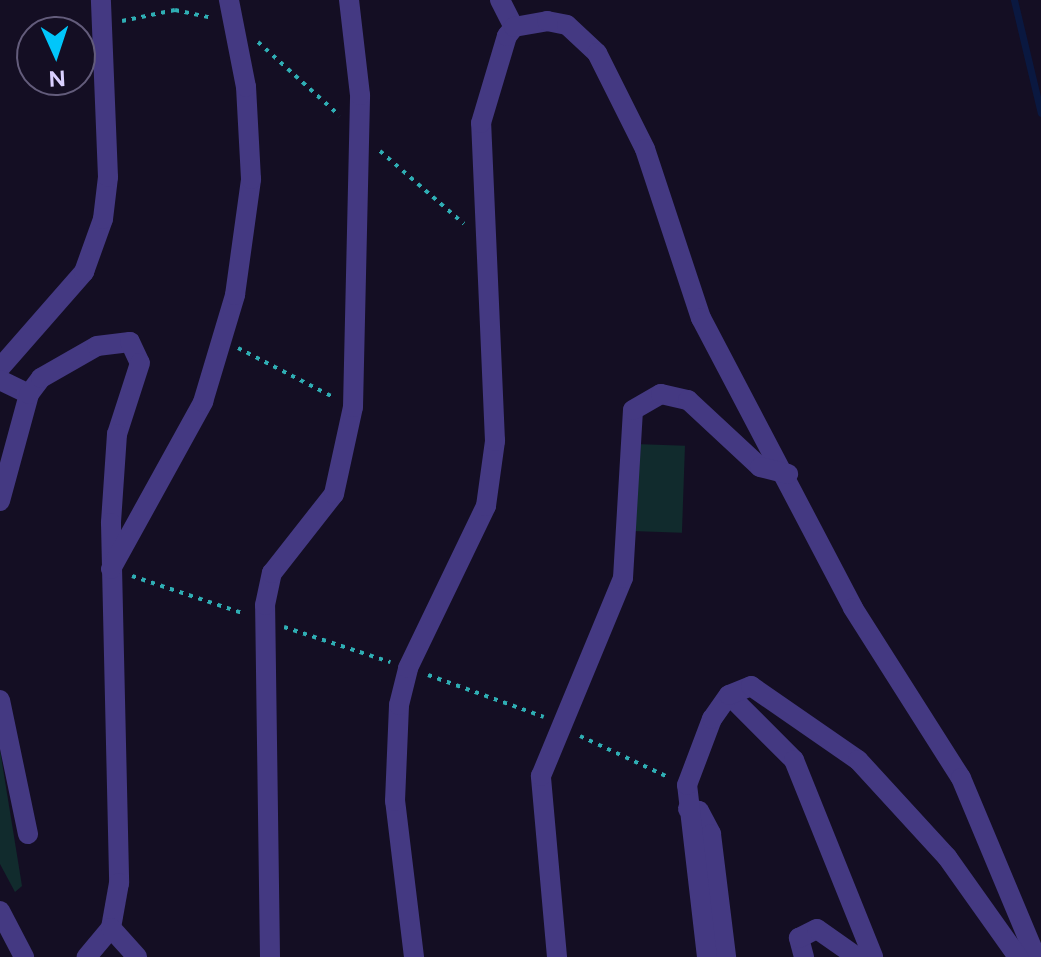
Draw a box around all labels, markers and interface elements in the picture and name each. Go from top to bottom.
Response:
north arrow [16,16,96,96]
text: N [48,65,66,92]

